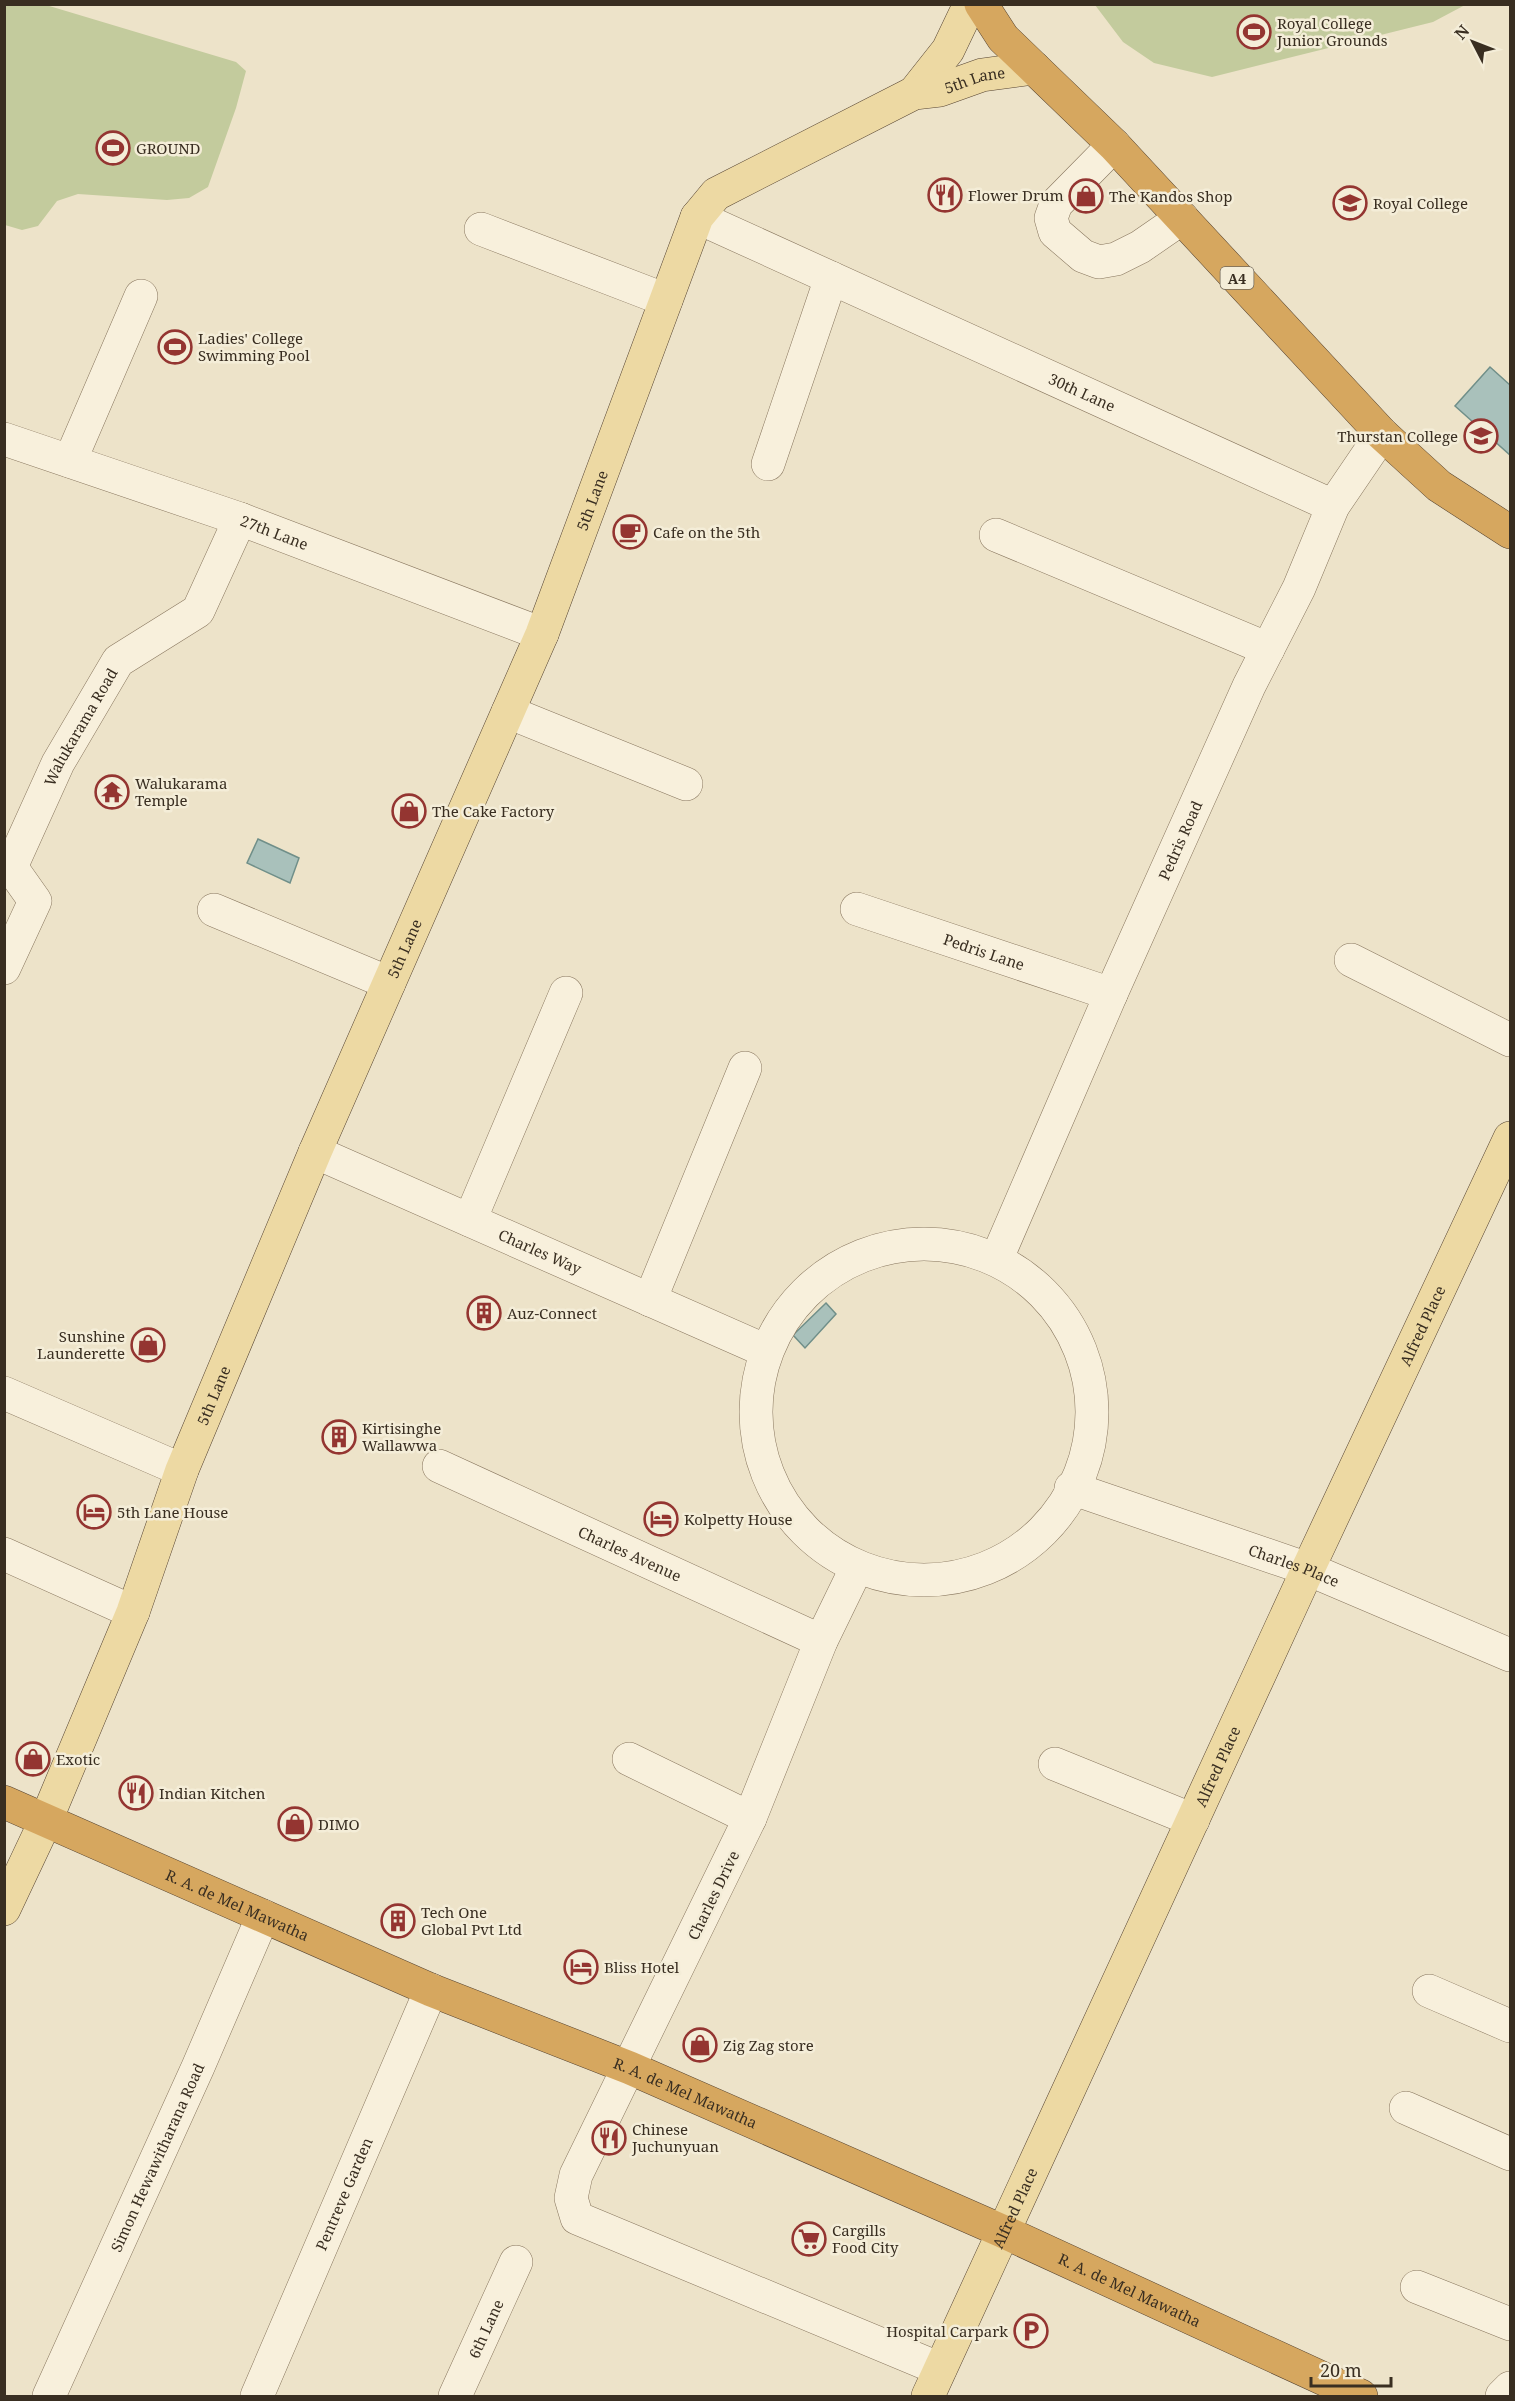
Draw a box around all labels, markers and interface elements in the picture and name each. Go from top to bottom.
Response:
north arrow [1443,12,1503,72]
place label: Royal College Junior Grounds [1276,13,1388,50]
sports icon: Royal College Junior Grounds [1236,14,1272,50]
text: N [1449,20,1475,44]
street label: 5th Lane [942,62,1006,98]
sports icon: GROUND [95,130,131,166]
place label: GROUND [136,138,201,158]
restaurant icon: Flower Drum [927,177,963,213]
shop icon: The Kandos Shop [1068,178,1104,214]
place label: Flower Drum [968,185,1064,205]
school or university icon: Royal College [1332,185,1368,221]
place label: The Kandos Shop [1109,186,1232,206]
place label: Royal College [1373,193,1468,213]
road number: A4 [1220,267,1254,289]
place label: Ladies' College Swimming Pool [198,328,310,365]
sports icon: Ladies' College Swimming Pool [157,329,193,365]
street label: 30th Lane [1046,368,1119,416]
school or university icon: Thurstan College [1463,418,1499,454]
place label: Thurstan College [1337,426,1458,446]
street label: 5th Lane [571,467,612,533]
street label: 27th Lane [238,510,311,554]
cafe icon: Cafe on the 5th [612,514,648,550]
place label: Cafe on the 5th [653,522,761,542]
street label: Walukarama Road [39,664,122,789]
place label: Walukarama Temple [135,773,227,810]
temple icon: Walukarama Temple [94,774,130,810]
shop icon: The Cake Factory [391,793,427,829]
street label: Pedris Road [1153,797,1206,883]
place label: The Cake Factory [432,801,555,821]
street label: 5th Lane [382,916,426,981]
street label: Pedris Lane [941,929,1027,974]
street label: Charles Way [495,1224,585,1279]
street label: Alfred Place [1395,1282,1450,1369]
building icon: Auz-Connect [466,1295,502,1331]
place label: Auz-Connect [507,1303,597,1323]
place label: Sunshine Launderette [37,1326,125,1363]
shop icon: Sunshine Launderette [130,1327,166,1363]
street label: 5th Lane [192,1363,235,1428]
place label: Kirtisinghe Wallawwa [362,1418,441,1455]
building icon: Kirtisinghe Wallawwa [321,1419,357,1455]
hotel icon: 5th Lane House [76,1494,112,1530]
hotel icon: Kolpetty House [643,1501,679,1537]
place label: 5th Lane House [117,1502,228,1522]
place label: Kolpetty House [684,1509,793,1529]
street label: Charles Avenue [575,1521,685,1586]
street label: Charles Place [1246,1539,1342,1591]
street label: Alfred Place [1190,1723,1245,1810]
shop icon: Exotic [15,1741,51,1777]
place label: Exotic [56,1749,100,1769]
restaurant icon: Indian Kitchen [118,1775,154,1811]
place label: Indian Kitchen [159,1783,266,1803]
shop icon: DIMO [277,1806,313,1842]
place label: DIMO [318,1814,360,1834]
street label: Charles Drive [683,1847,743,1943]
street label: R. A. de Mel Mawatha [163,1864,312,1945]
place label: Tech One Global Pvt Ltd [421,1902,522,1939]
building icon: Tech One Global Pvt Ltd [380,1903,416,1939]
hotel icon: Bliss Hotel [563,1949,599,1985]
place label: Bliss Hotel [604,1957,680,1977]
shop icon: Zig Zag store [682,2027,718,2063]
place label: Zig Zag store [723,2035,814,2055]
street label: R. A. de Mel Mawatha [611,2053,760,2133]
street label: Simon Hewawitharana Road [106,2060,209,2255]
place label: Chinese Juchunyuan [631,2119,719,2156]
restaurant icon: Chinese Juchunyuan [591,2120,627,2156]
street label: Pentreve Garden [311,2134,377,2253]
street label: Alfred Place [987,2164,1042,2251]
place label: Cargills Food City [832,2220,899,2257]
supermarket icon: Cargills Food City [791,2221,827,2257]
street label: R. A. de Mel Mawatha [1055,2248,1204,2331]
street label: 6th Lane [464,2296,508,2361]
parking icon: Hospital Carpark [1013,2313,1049,2349]
place label: Hospital Carpark [886,2321,1008,2341]
scale bar [1311,2350,1390,2388]
text: 20 m [1320,2358,1362,2382]

